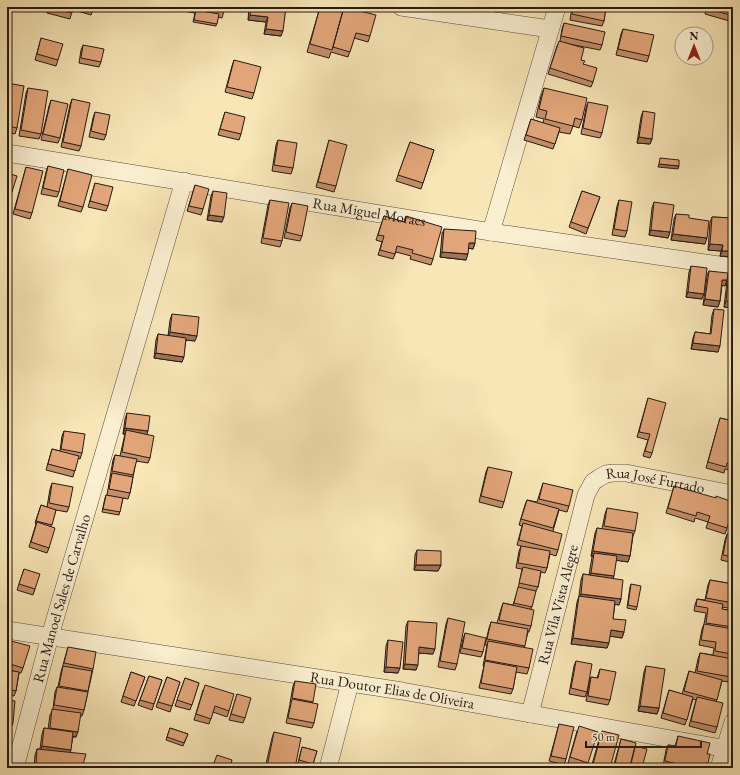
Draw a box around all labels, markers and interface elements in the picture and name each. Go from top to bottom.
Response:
north arrow [674,26,714,66]
text: N [690,29,699,43]
street label: Rua Miguel Moraes [311,193,427,230]
street label: Rua José Furtado [604,463,706,497]
street label: Rua Manoel Sales de Carvalho [28,512,94,684]
street label: Rua Vila Vista Alegre [533,542,582,666]
street label: Rua Doutor Elias de Oliveira [309,667,476,713]
scale bar [586,723,701,749]
text: 50 m [592,729,616,745]

